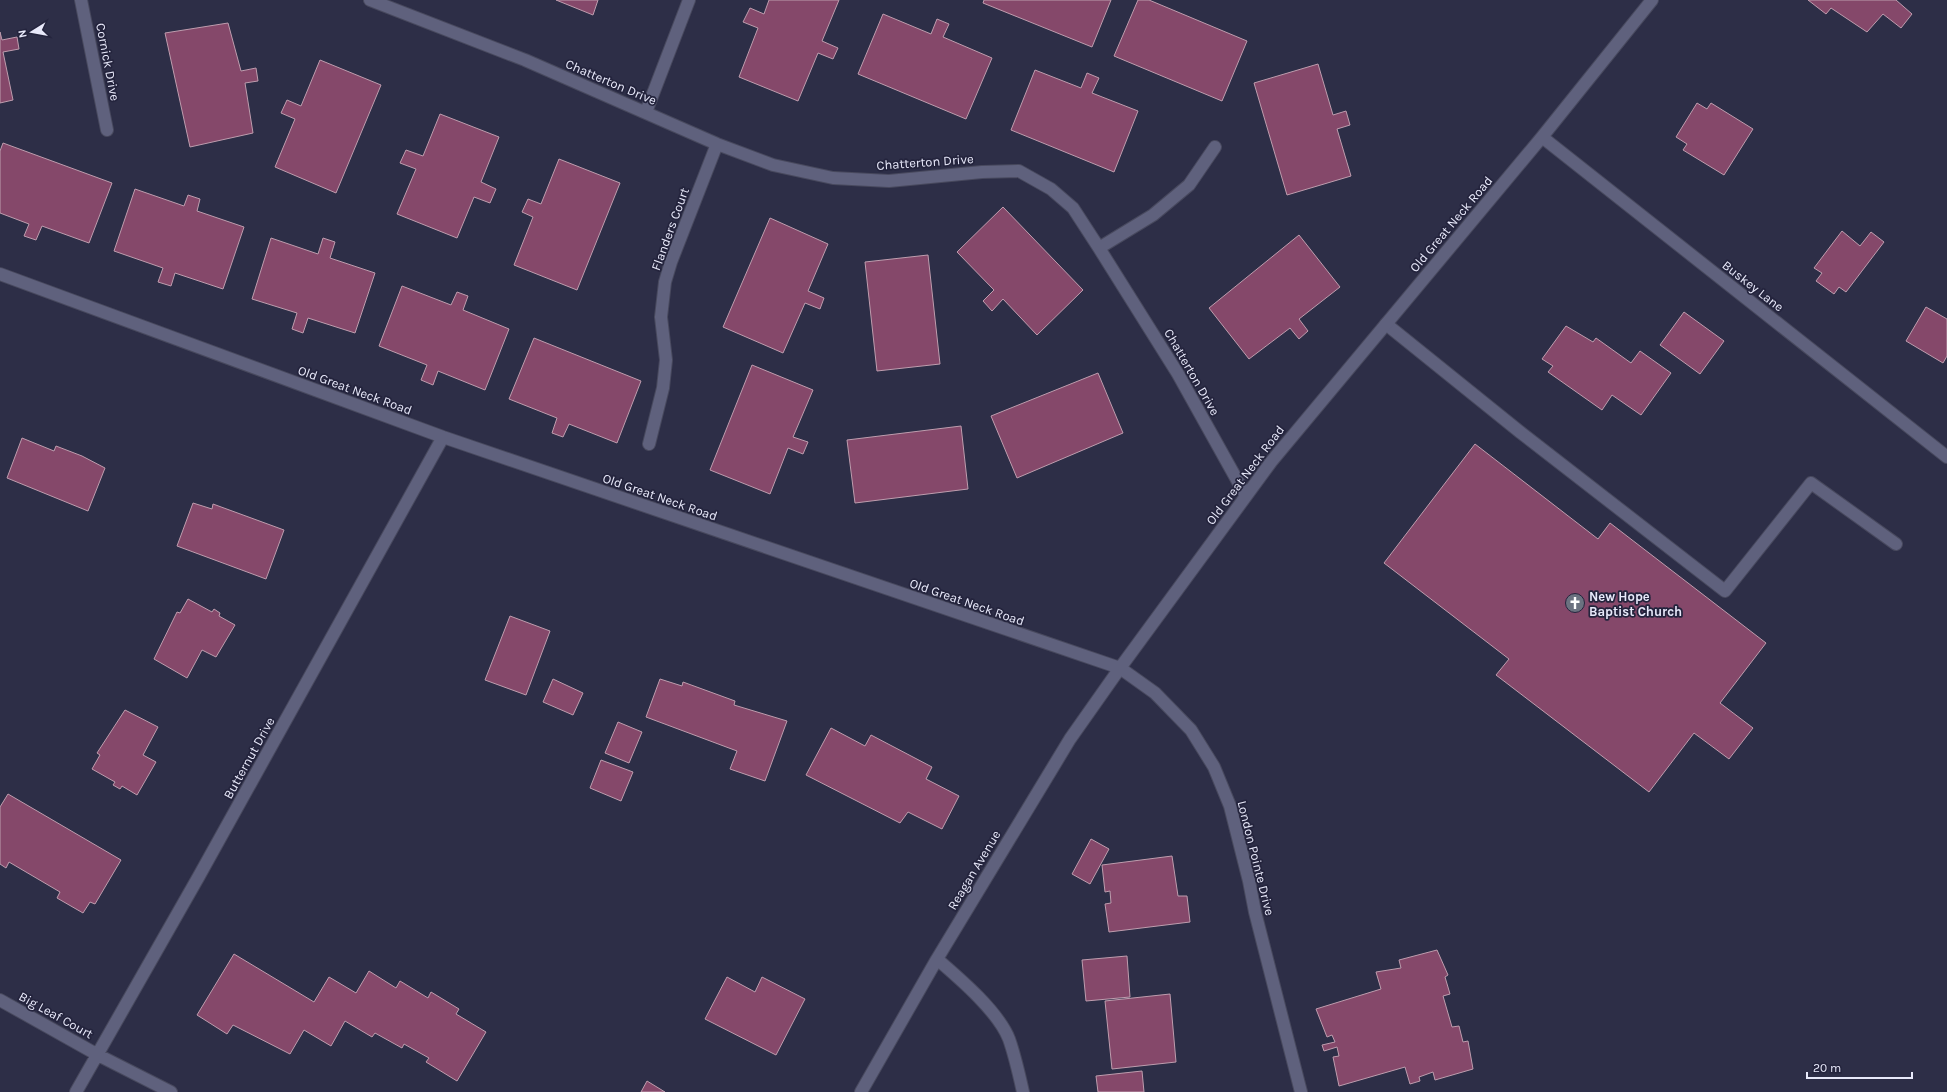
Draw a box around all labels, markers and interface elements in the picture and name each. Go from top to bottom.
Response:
north arrow [12,12,52,52]
street label: Cornick Drive [93,22,123,103]
text: N [16,29,30,39]
street label: Chatterton Drive [563,56,659,108]
street label: Chatterton Drive [876,151,974,173]
street label: Old Great Neck Road [1407,173,1495,275]
street label: Flanders Court [648,185,692,272]
street label: Buskey Lane [1719,257,1787,315]
street label: Chatterton Drive [1161,326,1223,418]
street label: Old Great Neck Road [296,362,414,418]
street label: Old Great Neck Road [1203,422,1287,528]
street label: Old Great Neck Road [601,470,719,524]
street label: Old Great Neck Road [908,575,1026,629]
place label: New Hope Baptist Church [1589,589,1682,619]
church icon: New Hope Baptist Church [1564,592,1586,614]
street label: Butternut Drive [220,714,278,801]
street label: London Pointe Drive [1234,799,1278,917]
street label: Reagan Avenue [944,827,1004,912]
street label: Big Leaf Court [16,988,96,1042]
scale bar [1807,1054,1912,1080]
text: 20 m [1813,1061,1841,1075]

